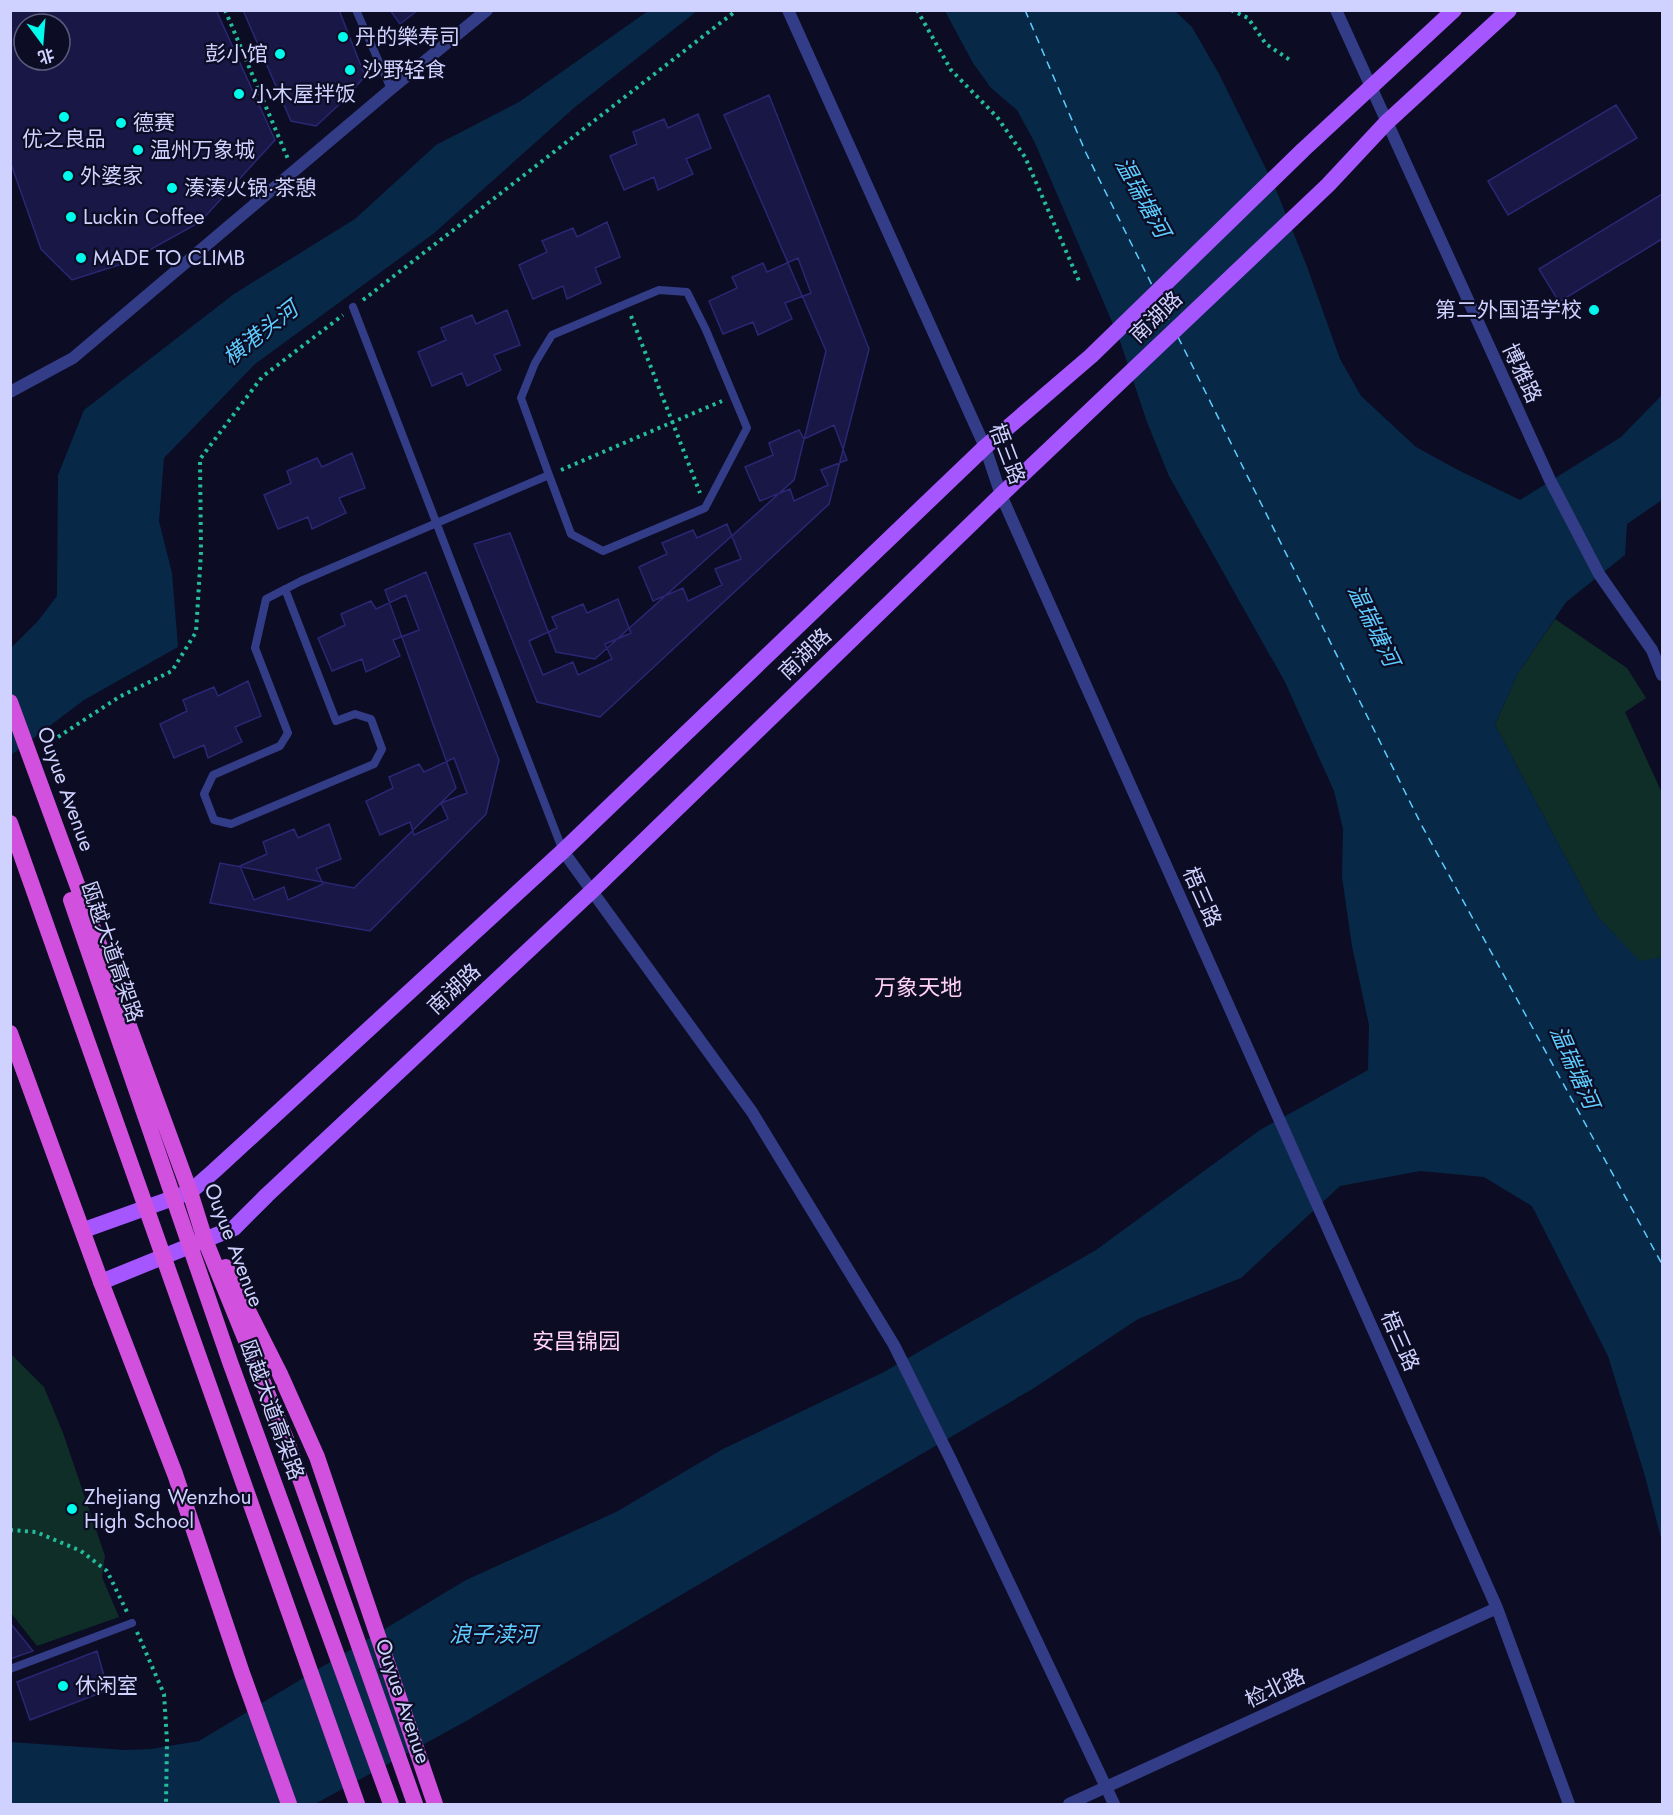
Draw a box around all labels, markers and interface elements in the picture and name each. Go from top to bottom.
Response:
north arrow [12,12,72,72]
place label: 丹的樂寿司 [355,22,460,52]
marker: 丹的樂寿司 [336,30,350,44]
place label: 彭小馆 [205,39,268,69]
text: 北 [35,43,57,69]
marker: 彭小馆 [273,47,287,61]
place label: 沙野轻食 [362,55,446,85]
marker: 沙野轻食 [343,63,357,77]
place label: 小木屋拌饭 [251,79,356,109]
marker: 小木屋拌饭 [232,87,246,101]
place label: 德赛 [133,108,175,138]
marker: 优之良品 [57,110,71,124]
marker: 德赛 [114,116,128,130]
place label: 优之良品 [22,124,106,154]
place label: 温州万象城 [150,135,255,165]
marker: 温州万象城 [131,143,145,157]
water label: 温瑞塘河 [1108,151,1180,247]
place label: 外婆家 [80,161,143,191]
marker: 外婆家 [61,169,75,183]
place label: 湊湊火锅·茶憩 [184,173,316,203]
marker: 湊湊火锅·茶憩 [165,181,179,195]
place label: Luckin Coffee [83,202,205,232]
marker: Luckin Coffee [64,210,78,224]
place label: MADE TO CLIMB [93,243,245,273]
marker: MADE TO CLIMB [74,251,88,265]
street label: 南湖路 [1123,284,1189,350]
water label: 横港头河 [215,291,308,373]
place label: 第二外国语学校 [1435,295,1582,325]
marker: 第二外国语学校 [1587,303,1601,317]
street label: 博雅路 [1495,338,1549,408]
street label: 梧三路 [982,419,1032,489]
water label: 温瑞塘河 [1340,578,1409,675]
street label: 南湖路 [772,621,838,687]
street label: Ouyue Avenue [30,723,102,856]
street label: 梧三路 [1175,862,1229,932]
street label: 瓯越大道高架路 [74,878,150,1026]
street label: 南湖路 [421,957,487,1021]
district label: 万象天地 [874,971,962,1003]
water label: 温瑞塘河 [1542,1020,1609,1117]
street label: Ouyue Avenue [197,1179,271,1311]
street label: 梧三路 [1373,1306,1427,1376]
district label: 安昌锦园 [532,1325,620,1357]
street label: 瓯越大道高架路 [233,1336,311,1484]
place label: Zhejiang Wenzhou High School [84,1482,252,1536]
marker: Zhejiang Wenzhou High School [65,1502,79,1516]
water label: 浪子渎河 [449,1618,541,1650]
street label: Ouyue Avenue [368,1634,438,1768]
street label: 检北路 [1240,1661,1310,1715]
place label: 休闲室 [75,1671,138,1701]
marker: 休闲室 [56,1679,70,1693]

